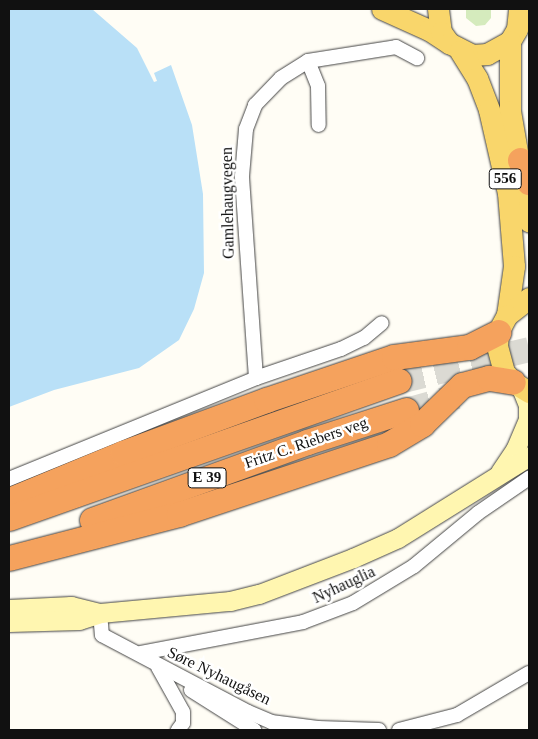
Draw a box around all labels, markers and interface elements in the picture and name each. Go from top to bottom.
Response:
street label: Gamlehaugvegen [217,147,239,259]
road number: 556 [489,166,521,192]
street label: Fritz C. Riebers veg [242,413,370,473]
road number: E 39 [187,466,227,490]
street label: Nyhauglia [310,562,378,608]
street label: Søre Nyhaugåsen [164,643,274,709]

